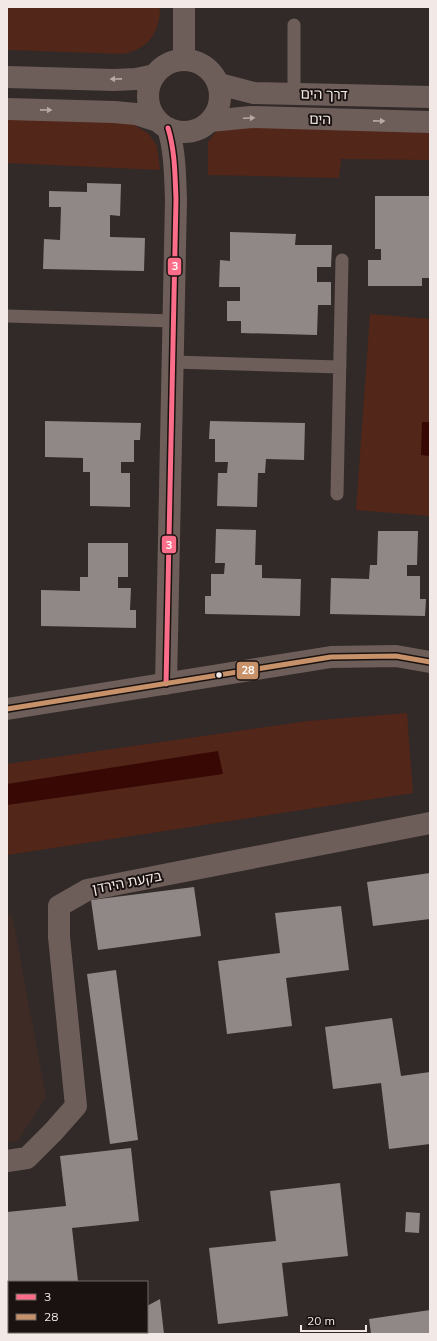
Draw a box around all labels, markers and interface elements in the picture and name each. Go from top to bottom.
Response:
one-way arrow [109,76,122,82]
street label: דרך הים [300,85,348,103]
one-way arrow [40,107,53,113]
street label: הים [309,110,331,128]
one-way arrow [243,115,256,121]
one-way arrow [373,117,385,124]
line badge: 3 [167,257,182,276]
text: 3 [172,259,179,273]
line badge: 3 [161,535,177,554]
text: 3 [166,538,173,552]
line badge: 28 [236,661,259,680]
text: 28 [241,663,255,677]
unlabelled marker [214,670,224,680]
street label: בקעת הירדן [91,866,163,898]
legend [8,1281,148,1333]
text: 3 [44,1289,51,1304]
scale bar [301,1307,366,1333]
text: 28 [44,1309,58,1324]
text: 20 m [307,1313,335,1328]

